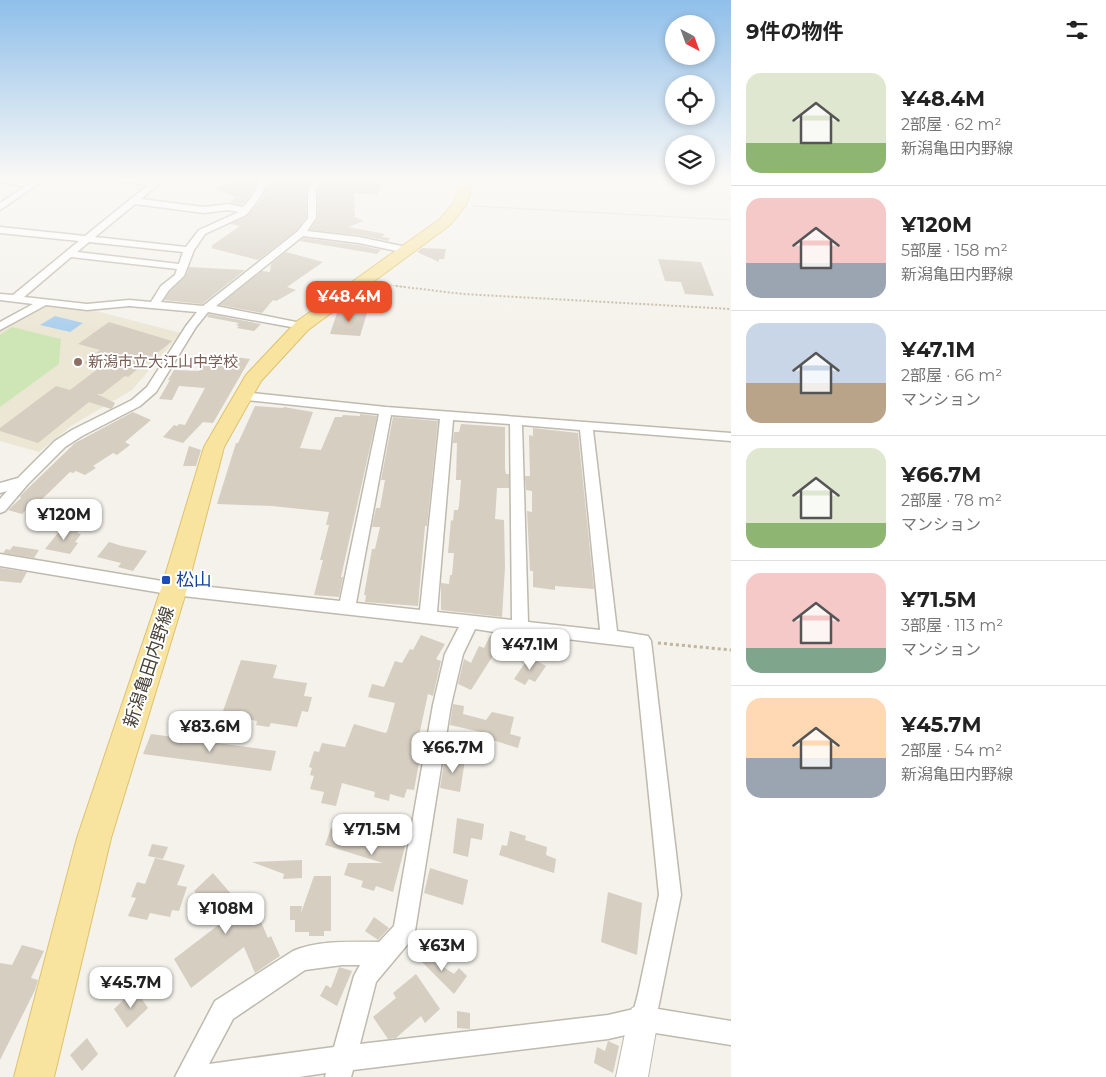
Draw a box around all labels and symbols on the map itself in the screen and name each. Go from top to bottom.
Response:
north arrow [665,15,715,65]
pin: ¥48.4M [308,280,390,323]
place label: 新潟市立大江山中学校 [88,352,238,371]
marker: 新潟市立大江山中学校 [72,356,84,368]
pin: ¥120M [29,498,99,541]
place label: 松山 [176,569,212,591]
marker: 松山 [160,574,172,586]
street label: 新潟亀田内野線 [119,604,179,730]
pin: ¥47.1M [489,628,571,671]
pin: ¥83.6M [169,710,251,753]
pin: ¥66.7M [412,732,494,774]
pin: ¥71.5M [331,814,413,856]
pin: ¥108M [191,892,261,935]
pin: ¥63M [412,930,472,972]
pin: ¥45.7M [90,966,172,1009]

